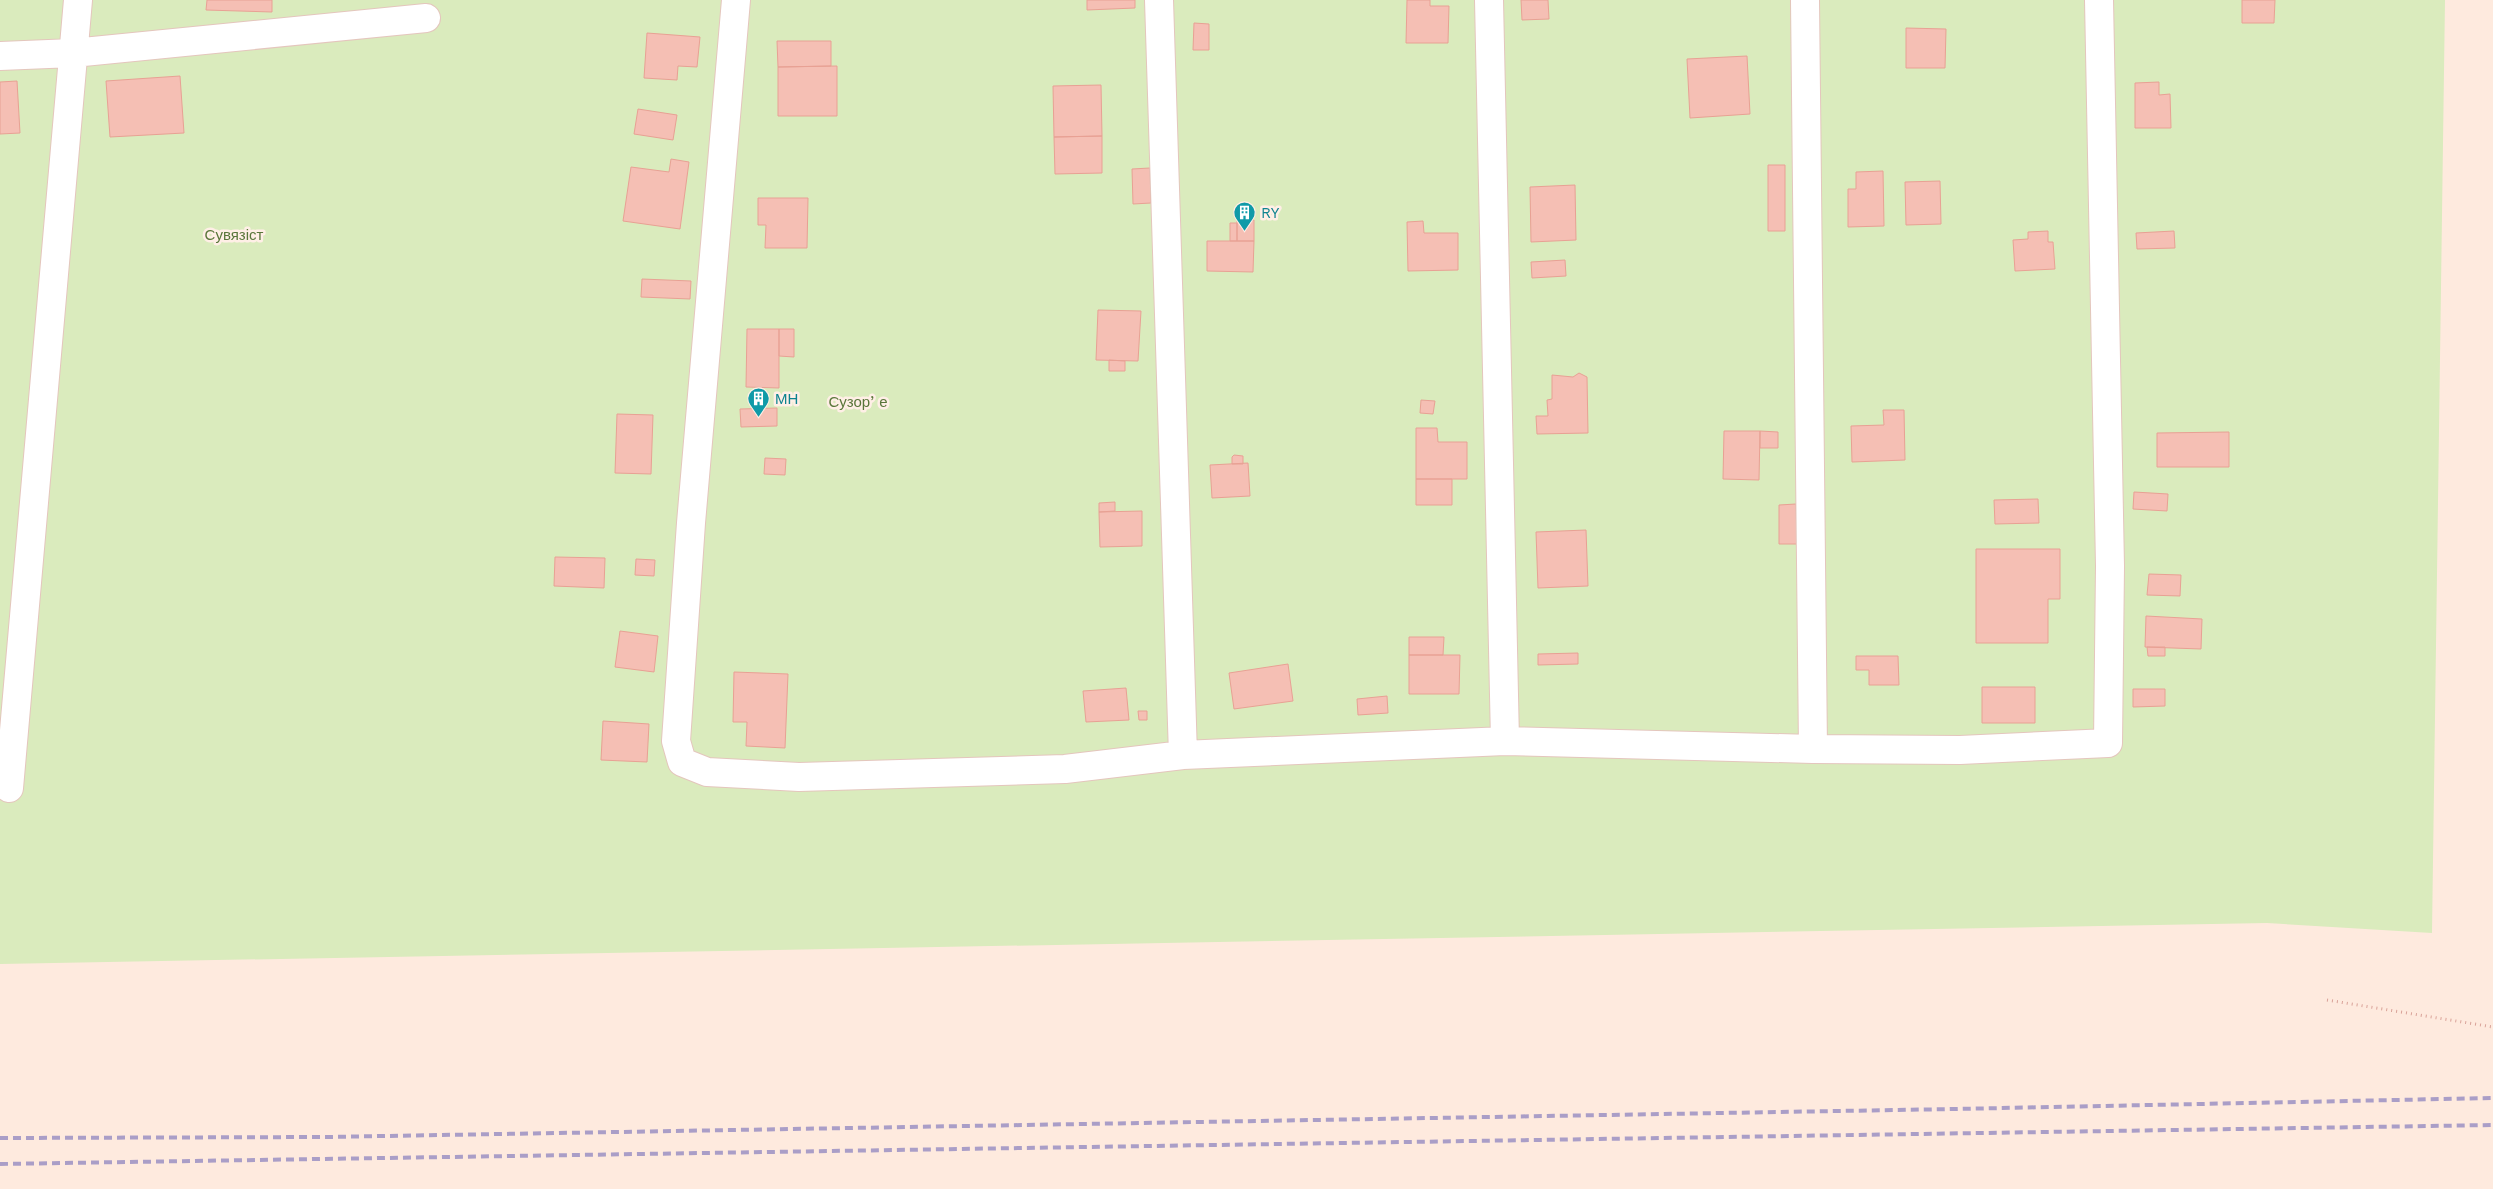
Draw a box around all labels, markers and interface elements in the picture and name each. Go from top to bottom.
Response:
building icon: RY [1233,201,1257,232]
place label: RY [1261,204,1280,222]
park label: Сувязіст [205,226,264,244]
building icon: МН [747,387,771,418]
place label: МН [775,390,798,408]
park label: Сузорʼе [828,393,888,411]

